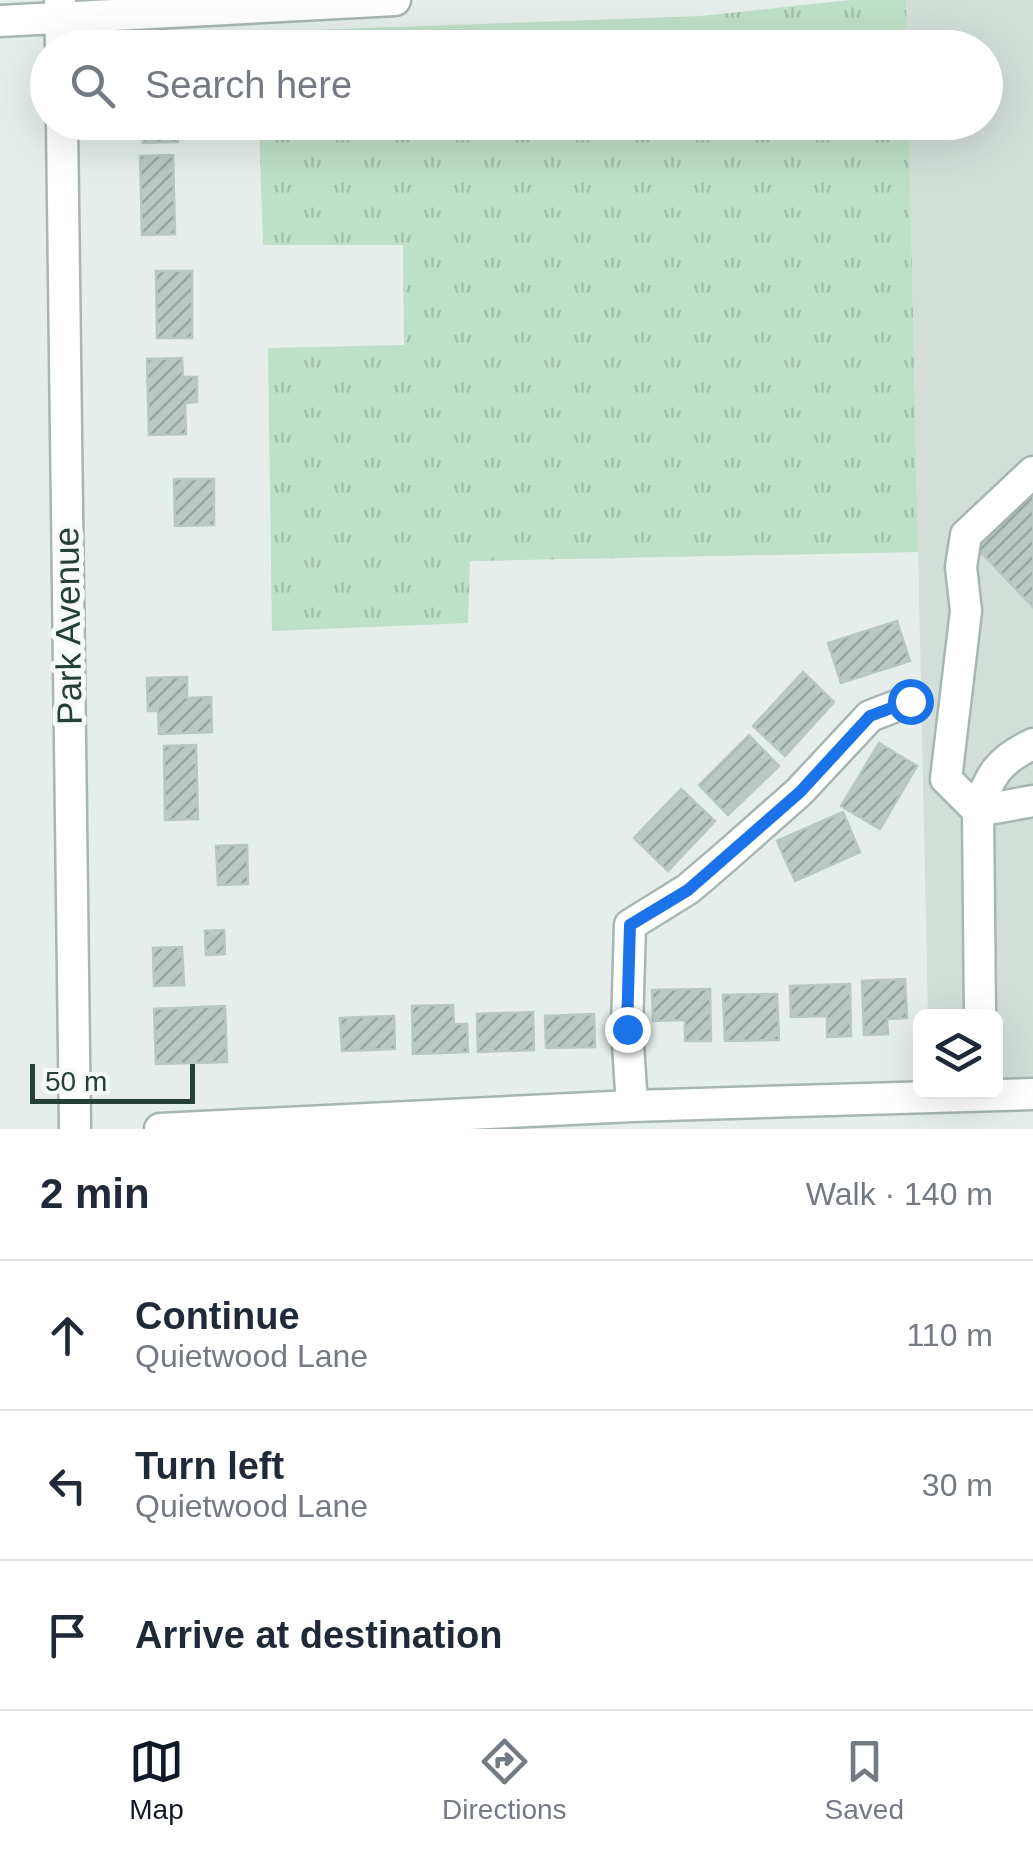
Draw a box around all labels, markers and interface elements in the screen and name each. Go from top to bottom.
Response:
search box [30,30,1003,140]
icon: search [65,58,120,113]
text: Search here [145,64,352,106]
street label: Park Avenue [46,527,89,725]
route start [888,679,934,725]
route end [605,1007,651,1053]
map controls [913,1009,1003,1099]
button: layers [913,1009,1003,1099]
scale bar [30,1059,195,1104]
text: 50 m [45,1066,107,1097]
text: 2 min [40,1170,150,1217]
text: Walk · 140 m [806,1176,993,1212]
text: Continue [135,1295,300,1337]
icon: ahead [40,1308,95,1363]
text: 110 m [906,1317,993,1353]
text: Quietwood Lane [135,1338,368,1374]
text: Turn left [135,1445,284,1487]
icon: left [40,1458,95,1513]
text: 30 m [922,1467,993,1503]
text: Quietwood Lane [135,1488,368,1524]
icon: arrive [40,1608,95,1663]
text: Arrive at destination [135,1614,502,1656]
tab: Map [129,1734,184,1826]
tab: Directions [442,1734,567,1826]
tab: Saved [825,1734,904,1826]

